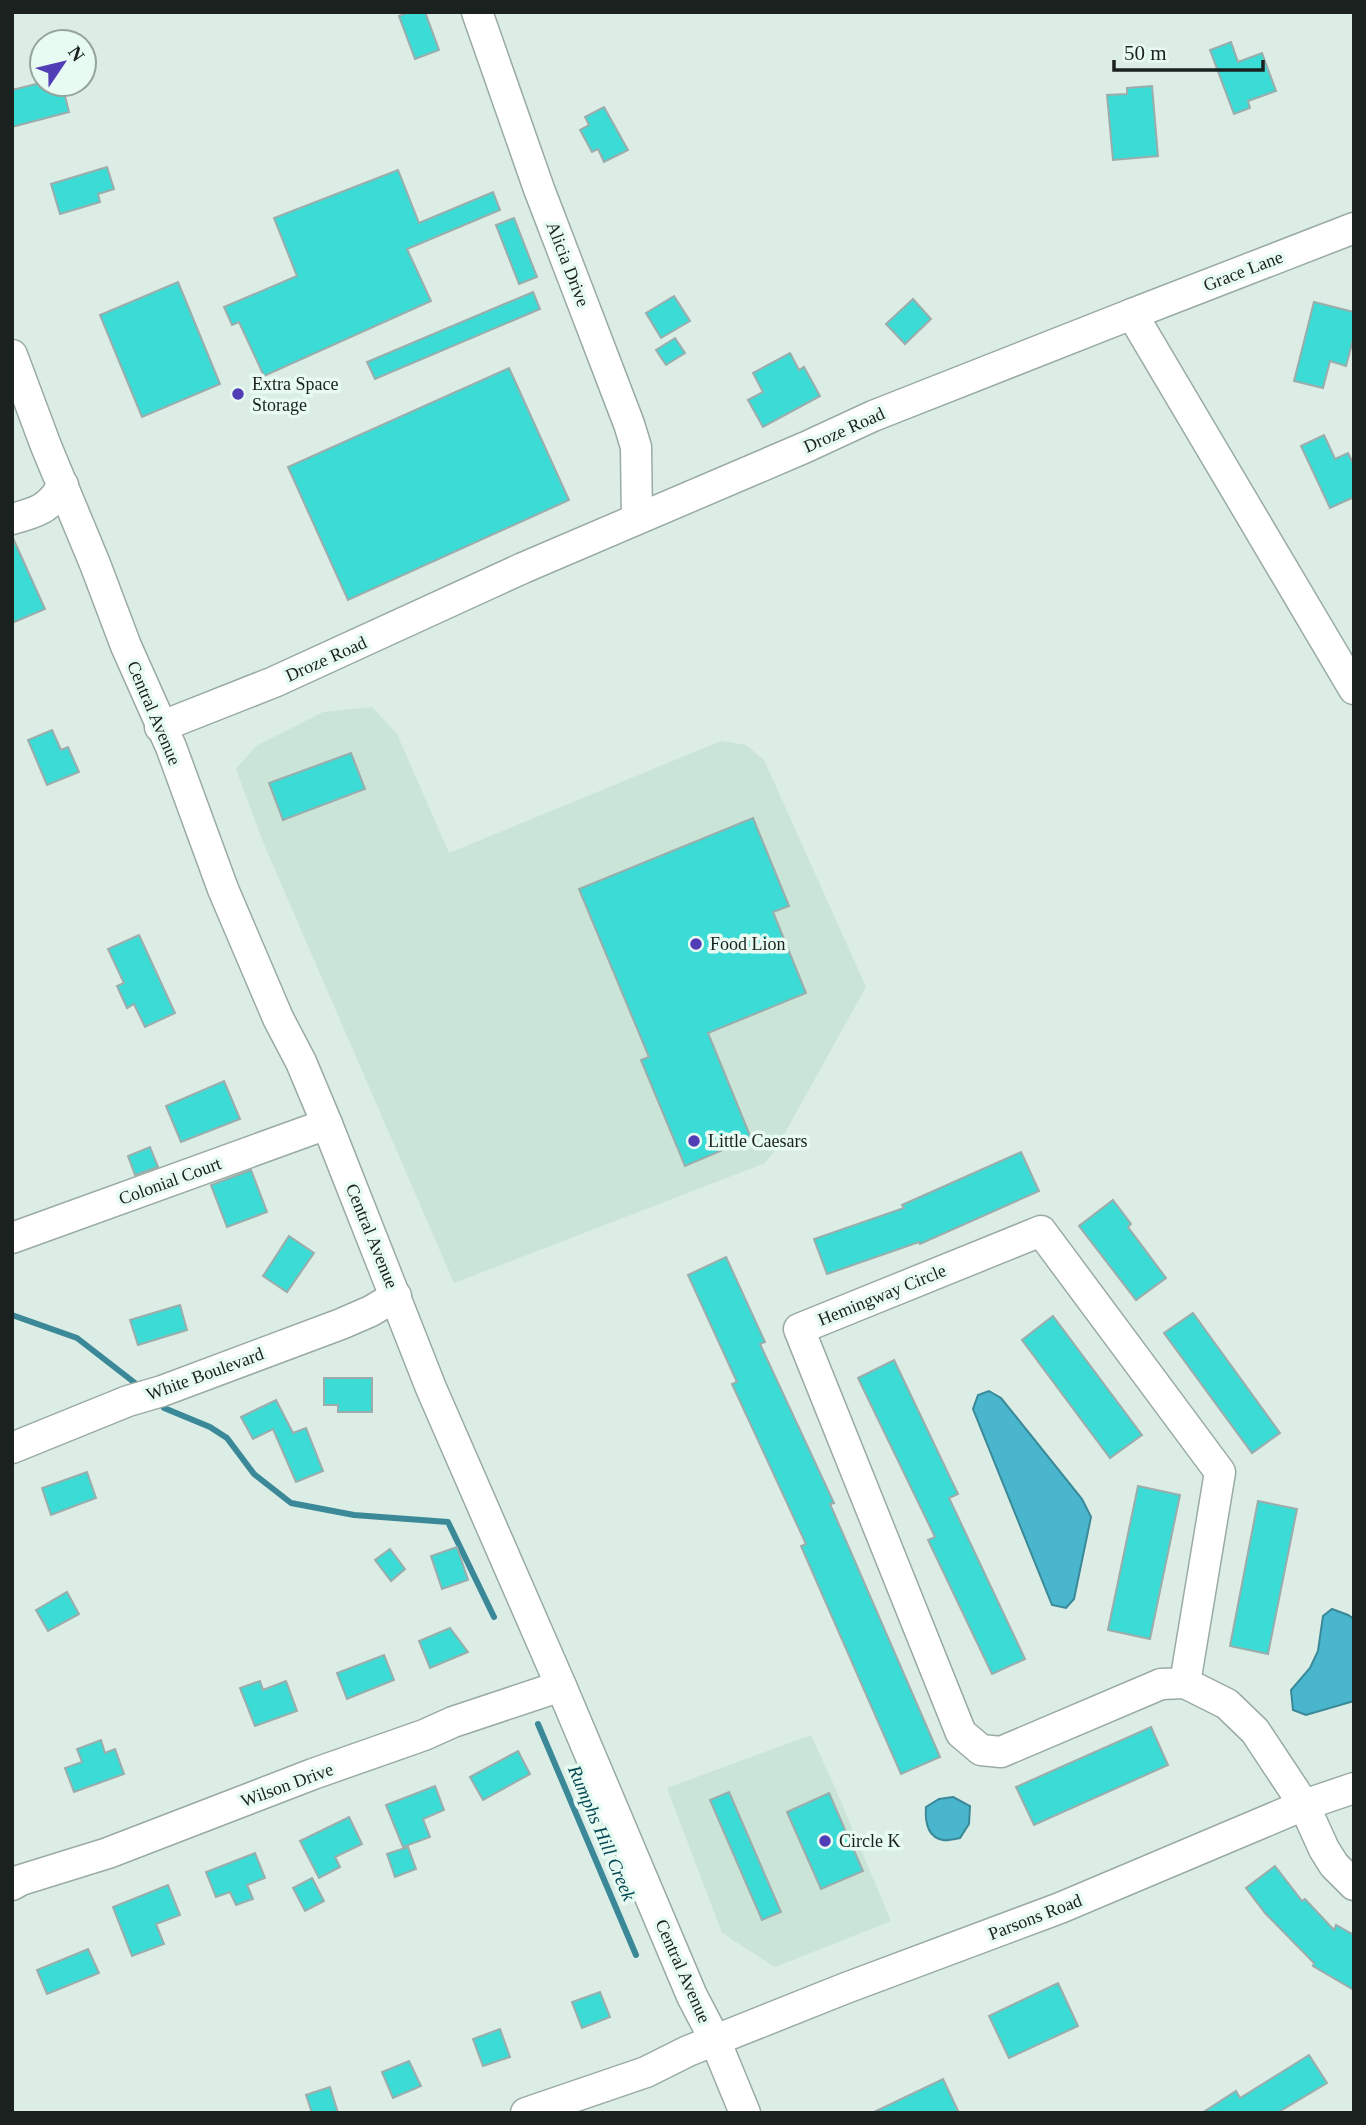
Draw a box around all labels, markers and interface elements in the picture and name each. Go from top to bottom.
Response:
north arrow [28,28,98,98]
scale bar [1114,28,1263,72]
text: 50 m [1124,41,1167,65]
text: N [64,42,89,65]
street label: Alicia Drive [543,219,593,309]
street label: Grace Lane [1200,247,1286,295]
place label: Extra Space Storage [252,374,338,415]
marker: Extra Space Storage [230,386,246,402]
street label: Droze Road [800,403,888,457]
street label: Droze Road [282,632,370,686]
street label: Central Avenue [123,658,185,768]
place label: Food Lion [710,934,786,954]
marker: Food Lion [688,936,704,952]
place label: Little Caesars [708,1131,807,1151]
marker: Little Caesars [686,1133,702,1149]
street label: Colonial Court [116,1153,224,1209]
street label: Central Avenue [342,1181,402,1291]
street label: Hemingway Circle [815,1260,949,1330]
street label: White Boulevard [144,1343,266,1405]
street label: Wilson Drive [238,1759,336,1811]
water label: Rumphs Hill Creek [564,1761,640,1904]
place label: Circle K [839,1831,900,1851]
marker: Circle K [817,1833,833,1849]
street label: Parsons Road [985,1890,1085,1944]
street label: Central Avenue [651,1916,715,2026]

